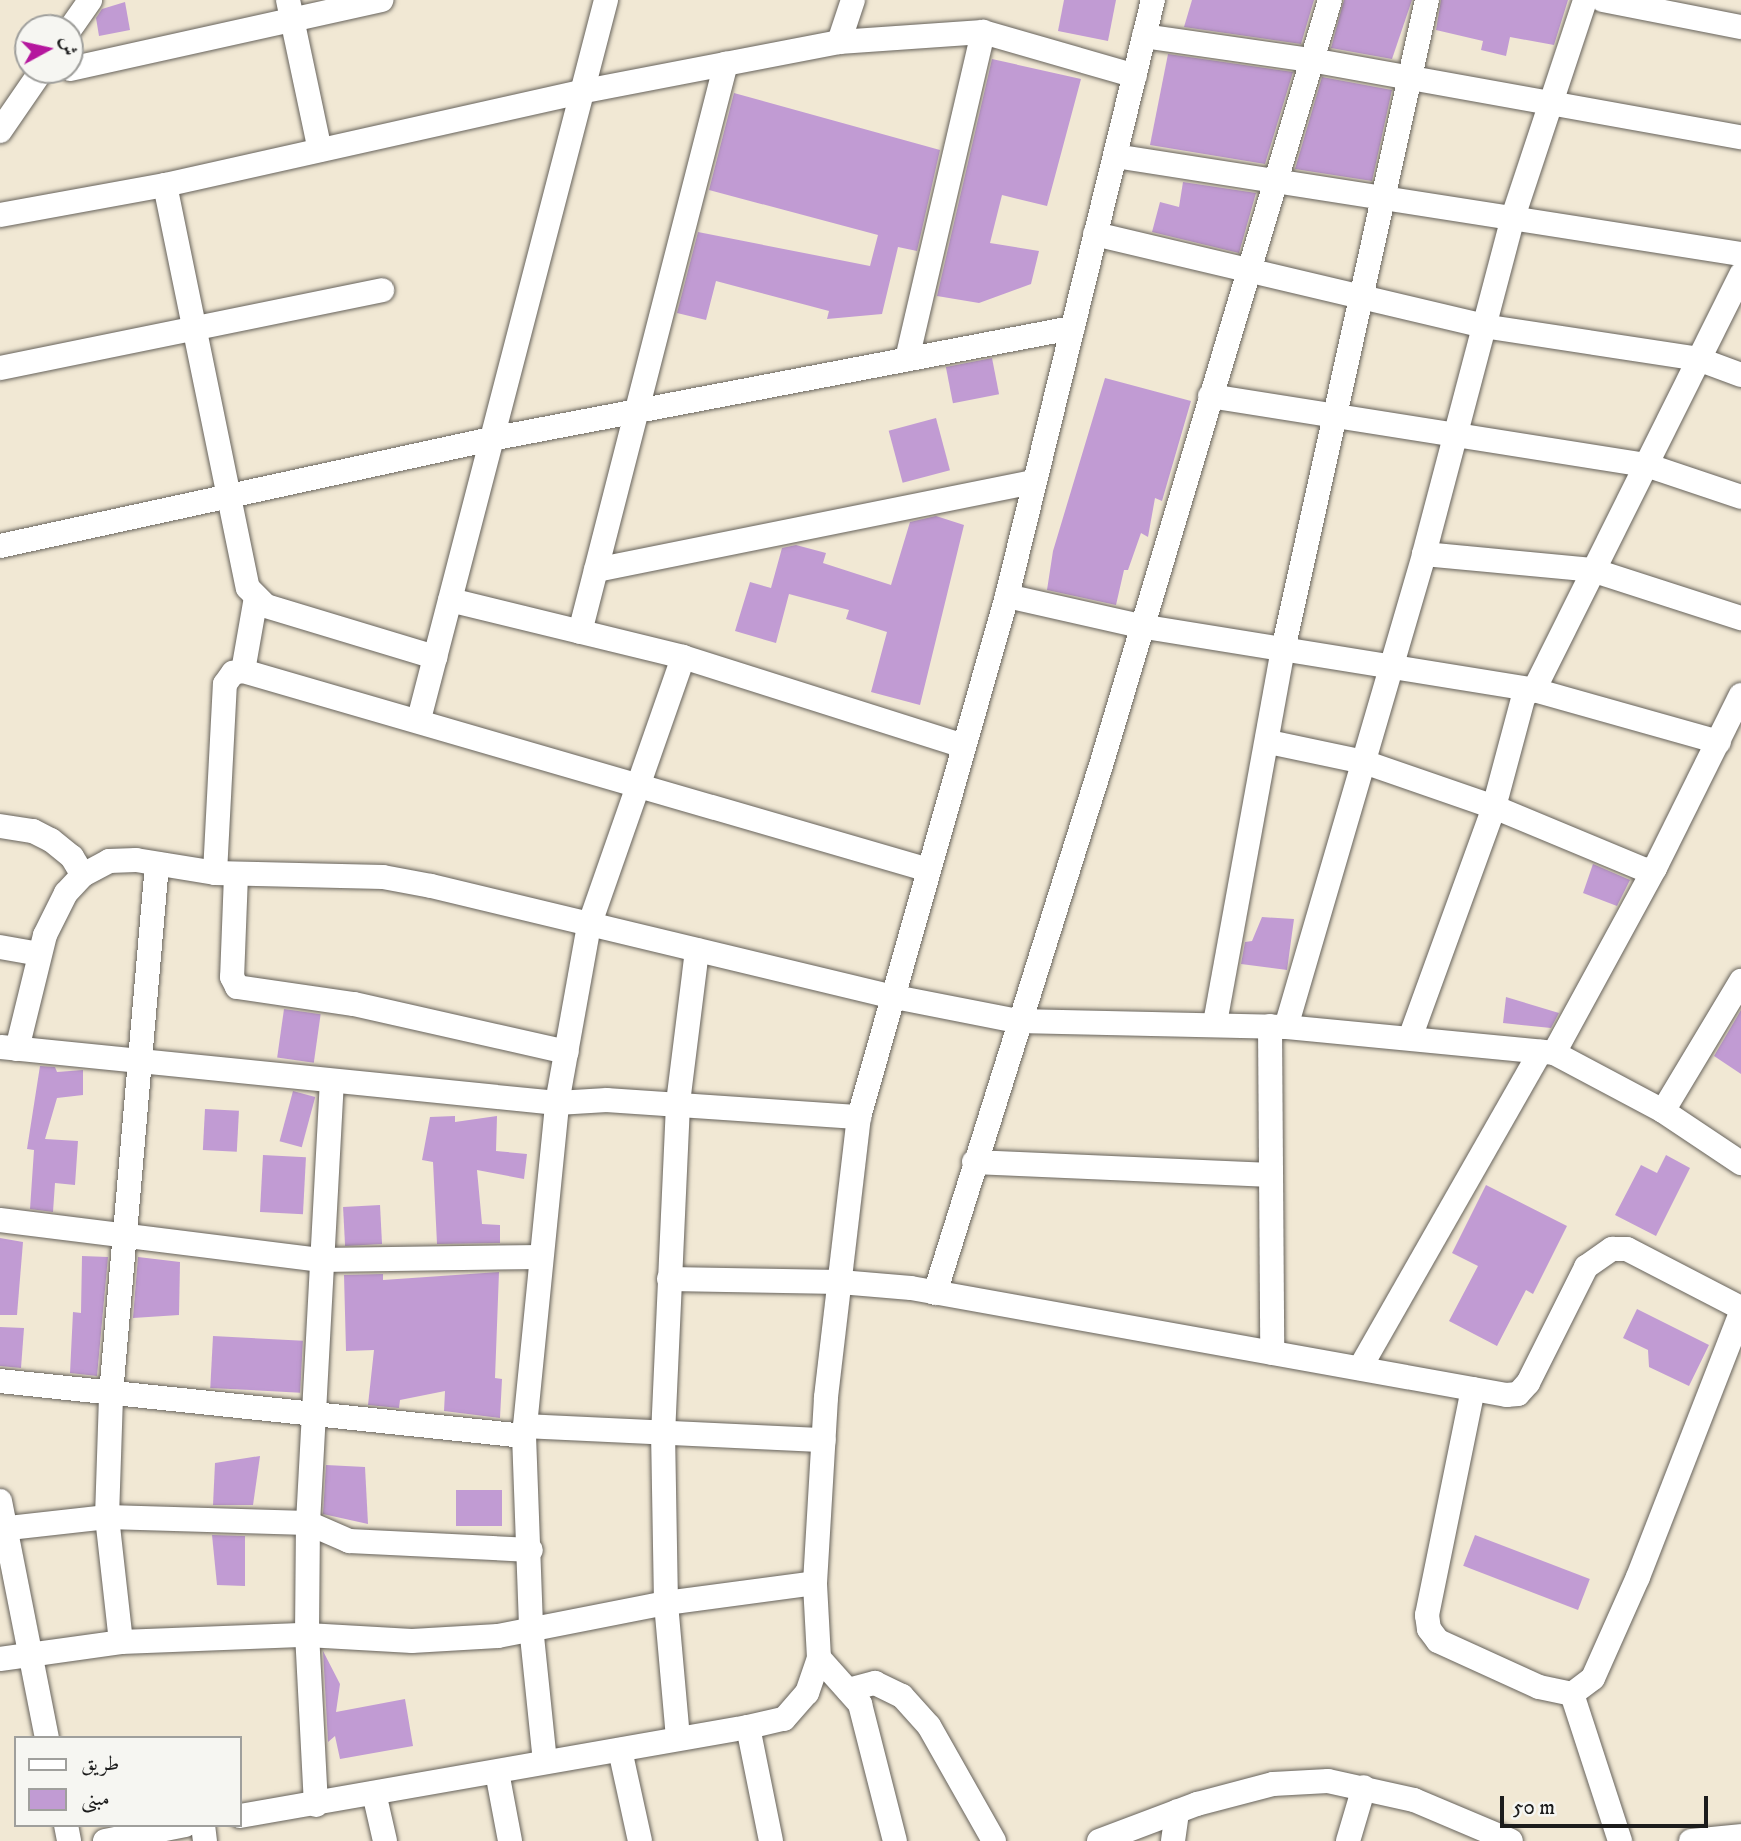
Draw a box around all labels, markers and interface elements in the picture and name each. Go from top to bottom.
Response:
north arrow [14,14,84,84]
text: ش [56,35,81,57]
legend [14,1736,242,1827]
text: طريق [81,1751,119,1777]
scale bar [1503,1782,1711,1826]
text: مبنى [81,1786,110,1812]
text: 50 m [1513,1795,1555,1821]

